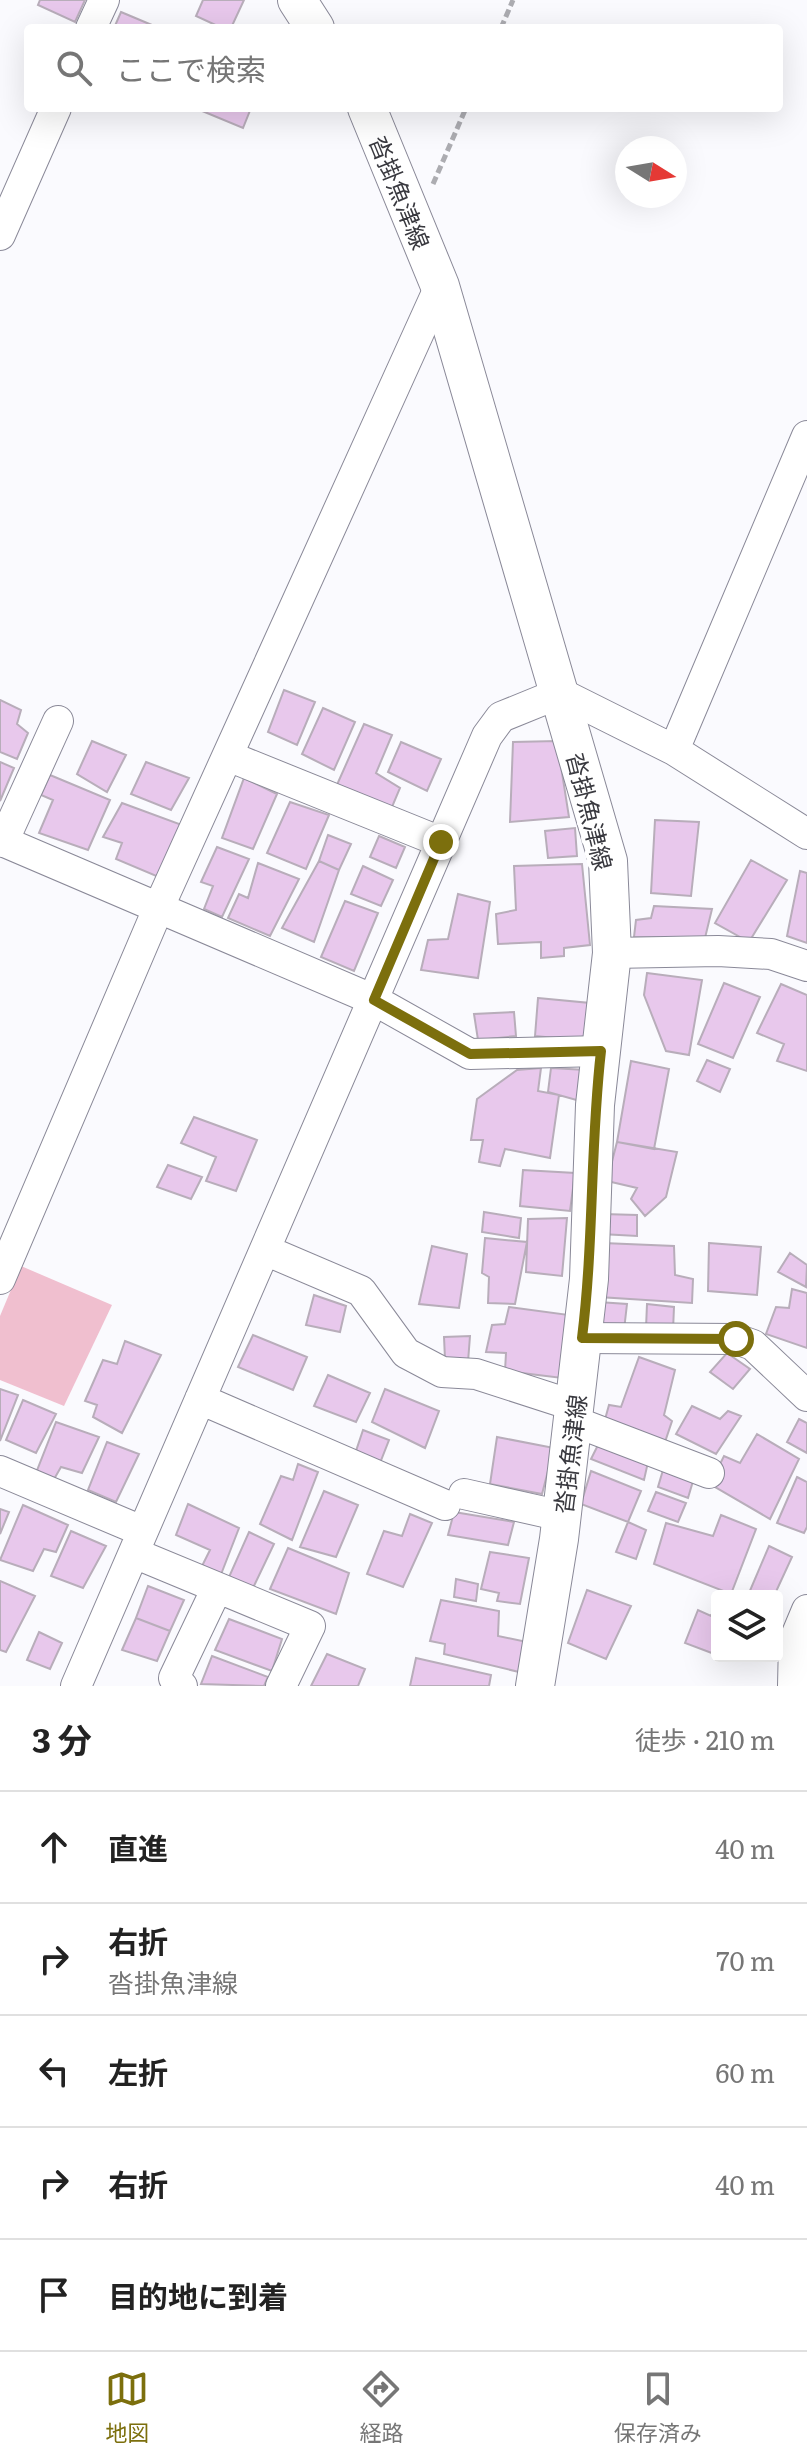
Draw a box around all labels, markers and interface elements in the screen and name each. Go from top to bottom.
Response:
search box [24,24,783,112]
icon: search [52,46,96,90]
text: ここで検索 [116,46,266,90]
street label: 沓掛魚津線 [362,130,440,254]
north arrow [615,136,687,208]
street label: 沓掛魚津線 [560,749,622,873]
route end [423,824,459,860]
route start [718,1321,754,1357]
street label: 沓掛魚津線 [544,1392,594,1516]
map controls [711,1590,783,1662]
button: layers [711,1590,783,1662]
text: 3 分 [32,1713,92,1763]
text: 徒歩 · 210 m [635,1719,775,1758]
icon: ahead [32,1825,76,1869]
text: 直進 [108,1825,168,1869]
text: 40 m [715,1828,775,1867]
text: 右折 [108,1918,168,1962]
icon: right [32,1937,76,1981]
text: 70 m [716,1940,775,1979]
text: 沓掛魚津線 [108,1962,238,2001]
icon: left [32,2049,76,2093]
text: 左折 [108,2049,168,2093]
text: 60 m [716,2052,775,2091]
icon: right [32,2161,76,2205]
text: 右折 [108,2161,168,2205]
text: 40 m [715,2164,775,2203]
icon: arrive [32,2273,76,2317]
text: 目的地に到着 [108,2273,288,2317]
tab: 地図 [105,2367,149,2448]
tab: 経路 [359,2367,404,2448]
tab: 保存済み [614,2367,702,2448]

